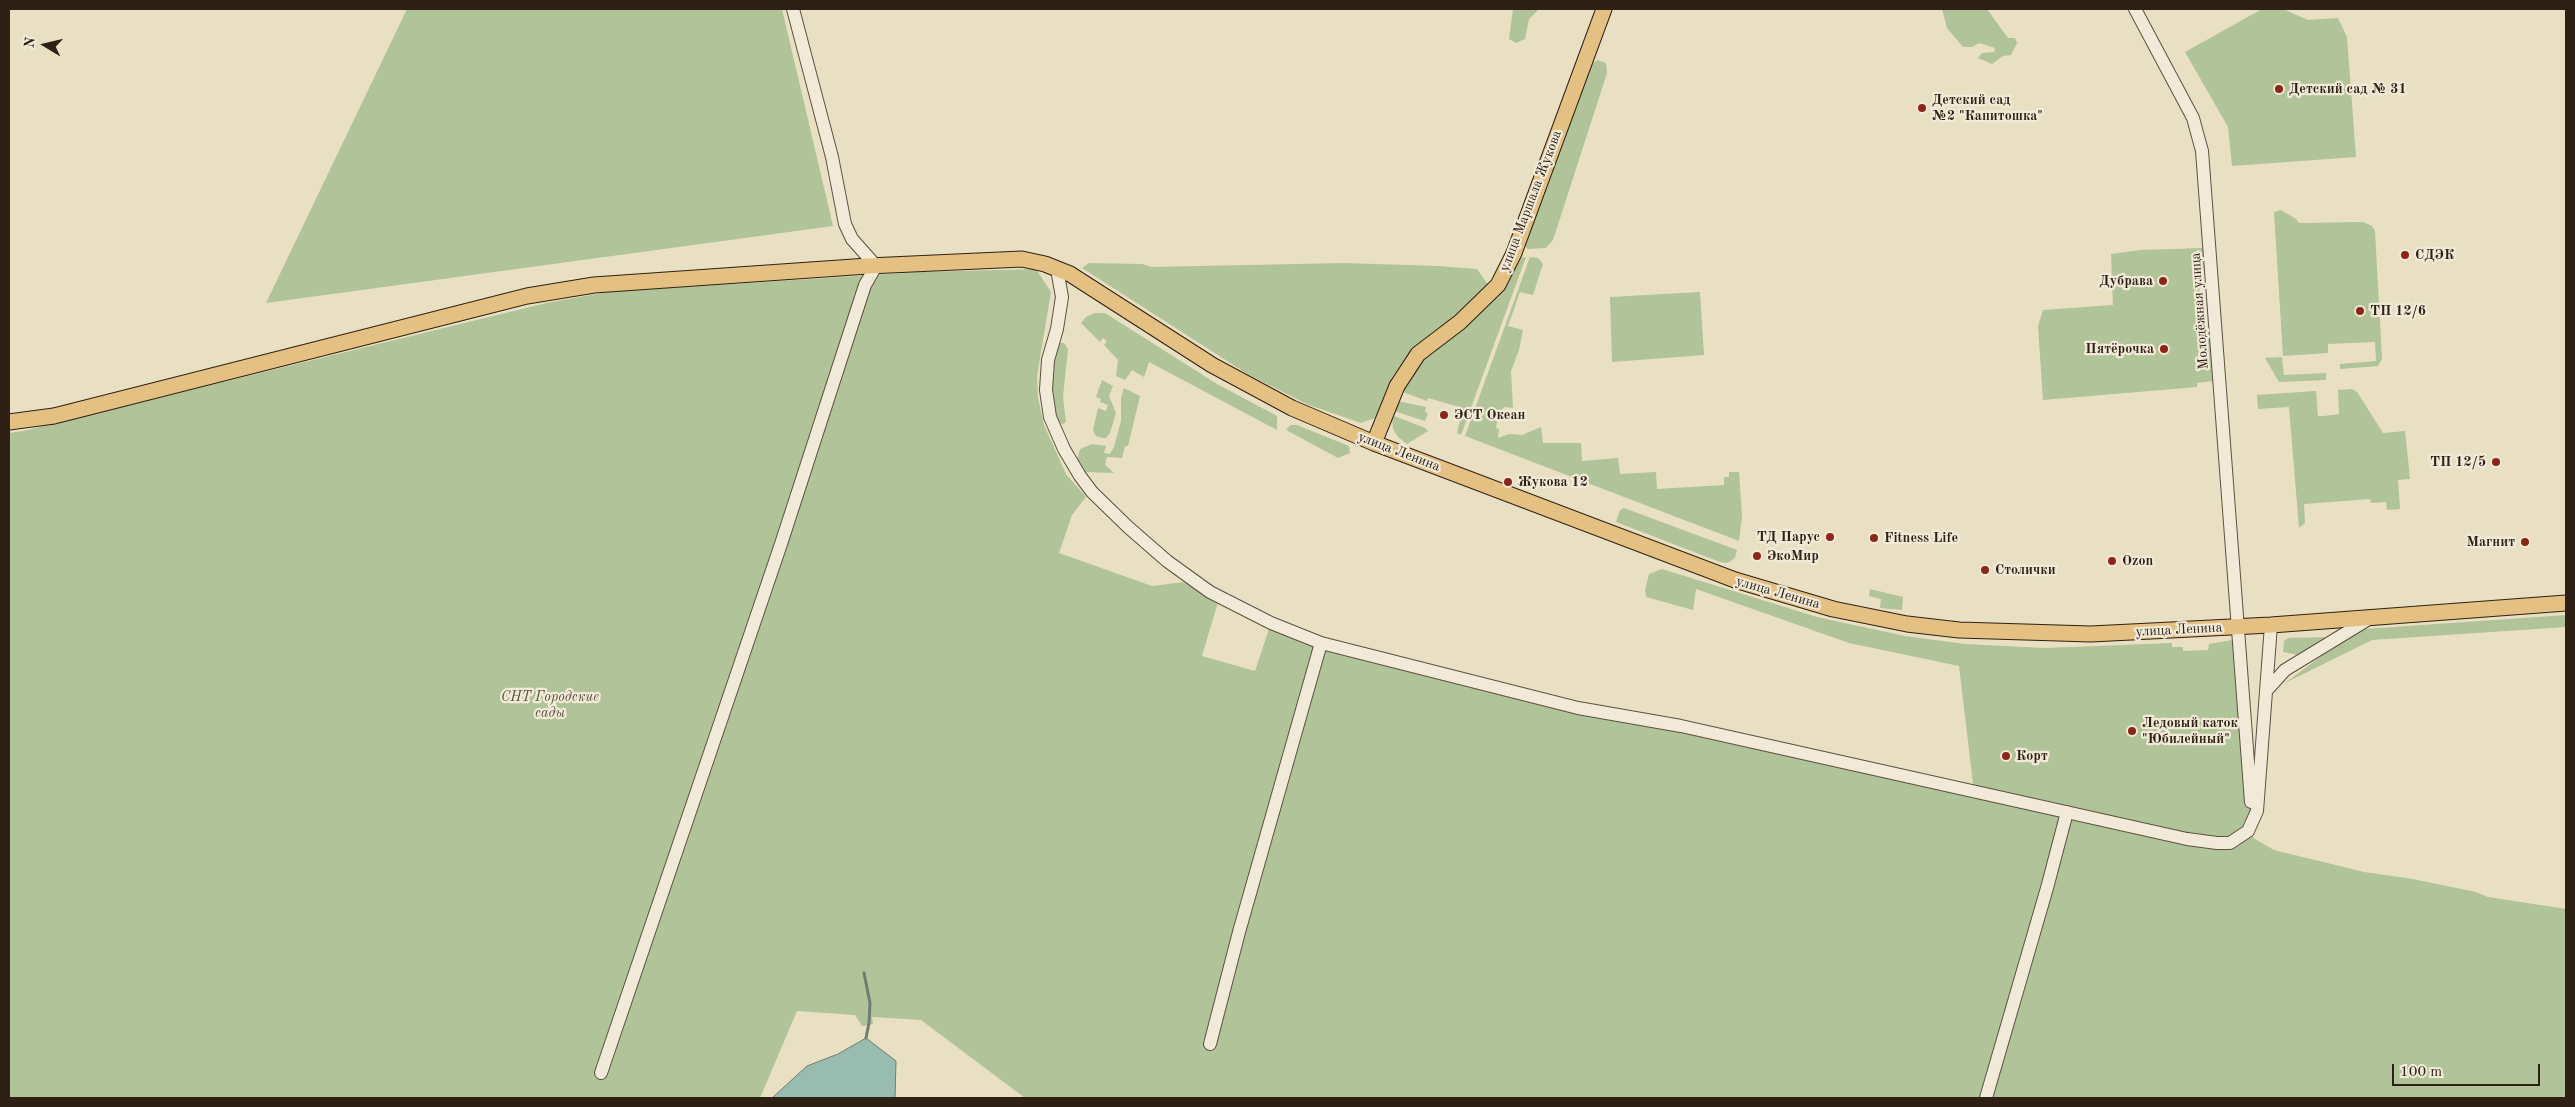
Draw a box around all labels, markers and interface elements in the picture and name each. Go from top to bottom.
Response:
north arrow [20,20,70,70]
text: N [22,36,38,49]
place label: Детский сад № 31 [2289,81,2407,97]
marker: Детский сад № 31 [2273,83,2285,95]
place label: Детский сад №2 "Капитошка" [1932,92,2043,124]
marker: Детский сад №2 "Капитошка" [1916,102,1928,114]
street label: улица Маршала Жукова [1496,128,1566,274]
place label: СДЭК [2415,247,2454,263]
marker: СДЭК [2399,249,2411,261]
street label: Молодёжная улица [2188,252,2212,370]
place label: Дубрава [2099,273,2153,289]
marker: Дубрава [2157,275,2169,287]
place label: ТП 12/6 [2370,303,2426,319]
marker: ТП 12/6 [2354,305,2366,317]
place label: Пятёрочка [2085,341,2154,357]
marker: Пятёрочка [2158,343,2170,355]
place label: ЭСТ Океан [1454,407,1526,423]
marker: ЭСТ Океан [1438,409,1450,421]
street label: улица Ленина [1355,429,1443,475]
place label: ТП 12/5 [2430,454,2486,470]
marker: ТП 12/5 [2490,456,2502,468]
place label: Жукова 12 [1518,474,1588,490]
marker: Жукова 12 [1502,476,1514,488]
place label: ТД Парус [1757,529,1820,545]
place label: Fitness Life [1884,530,1958,546]
marker: ТД Парус [1824,531,1836,543]
marker: Fitness Life [1868,532,1880,544]
place label: Магнит [2467,534,2515,550]
marker: Магнит [2519,536,2531,548]
place label: ЭкоМир [1767,548,1819,564]
marker: ЭкоМир [1751,550,1763,562]
place label: Ozon [2122,553,2153,569]
marker: Ozon [2106,555,2118,567]
place label: Столички [1995,562,2056,578]
marker: Столички [1979,564,1991,576]
street label: улица Ленина [1734,573,1822,613]
street label: улица Ленина [2135,619,2223,641]
park label: СНТ Городские сады [501,689,599,722]
place label: Ледовый каток "Юбилейный" [2142,715,2238,748]
marker: Ледовый каток "Юбилейный" [2126,725,2138,737]
place label: Корт [2016,748,2048,764]
marker: Корт [2000,750,2012,762]
scale bar [2395,1054,2542,1086]
text: 100 m [2400,1065,2442,1080]

